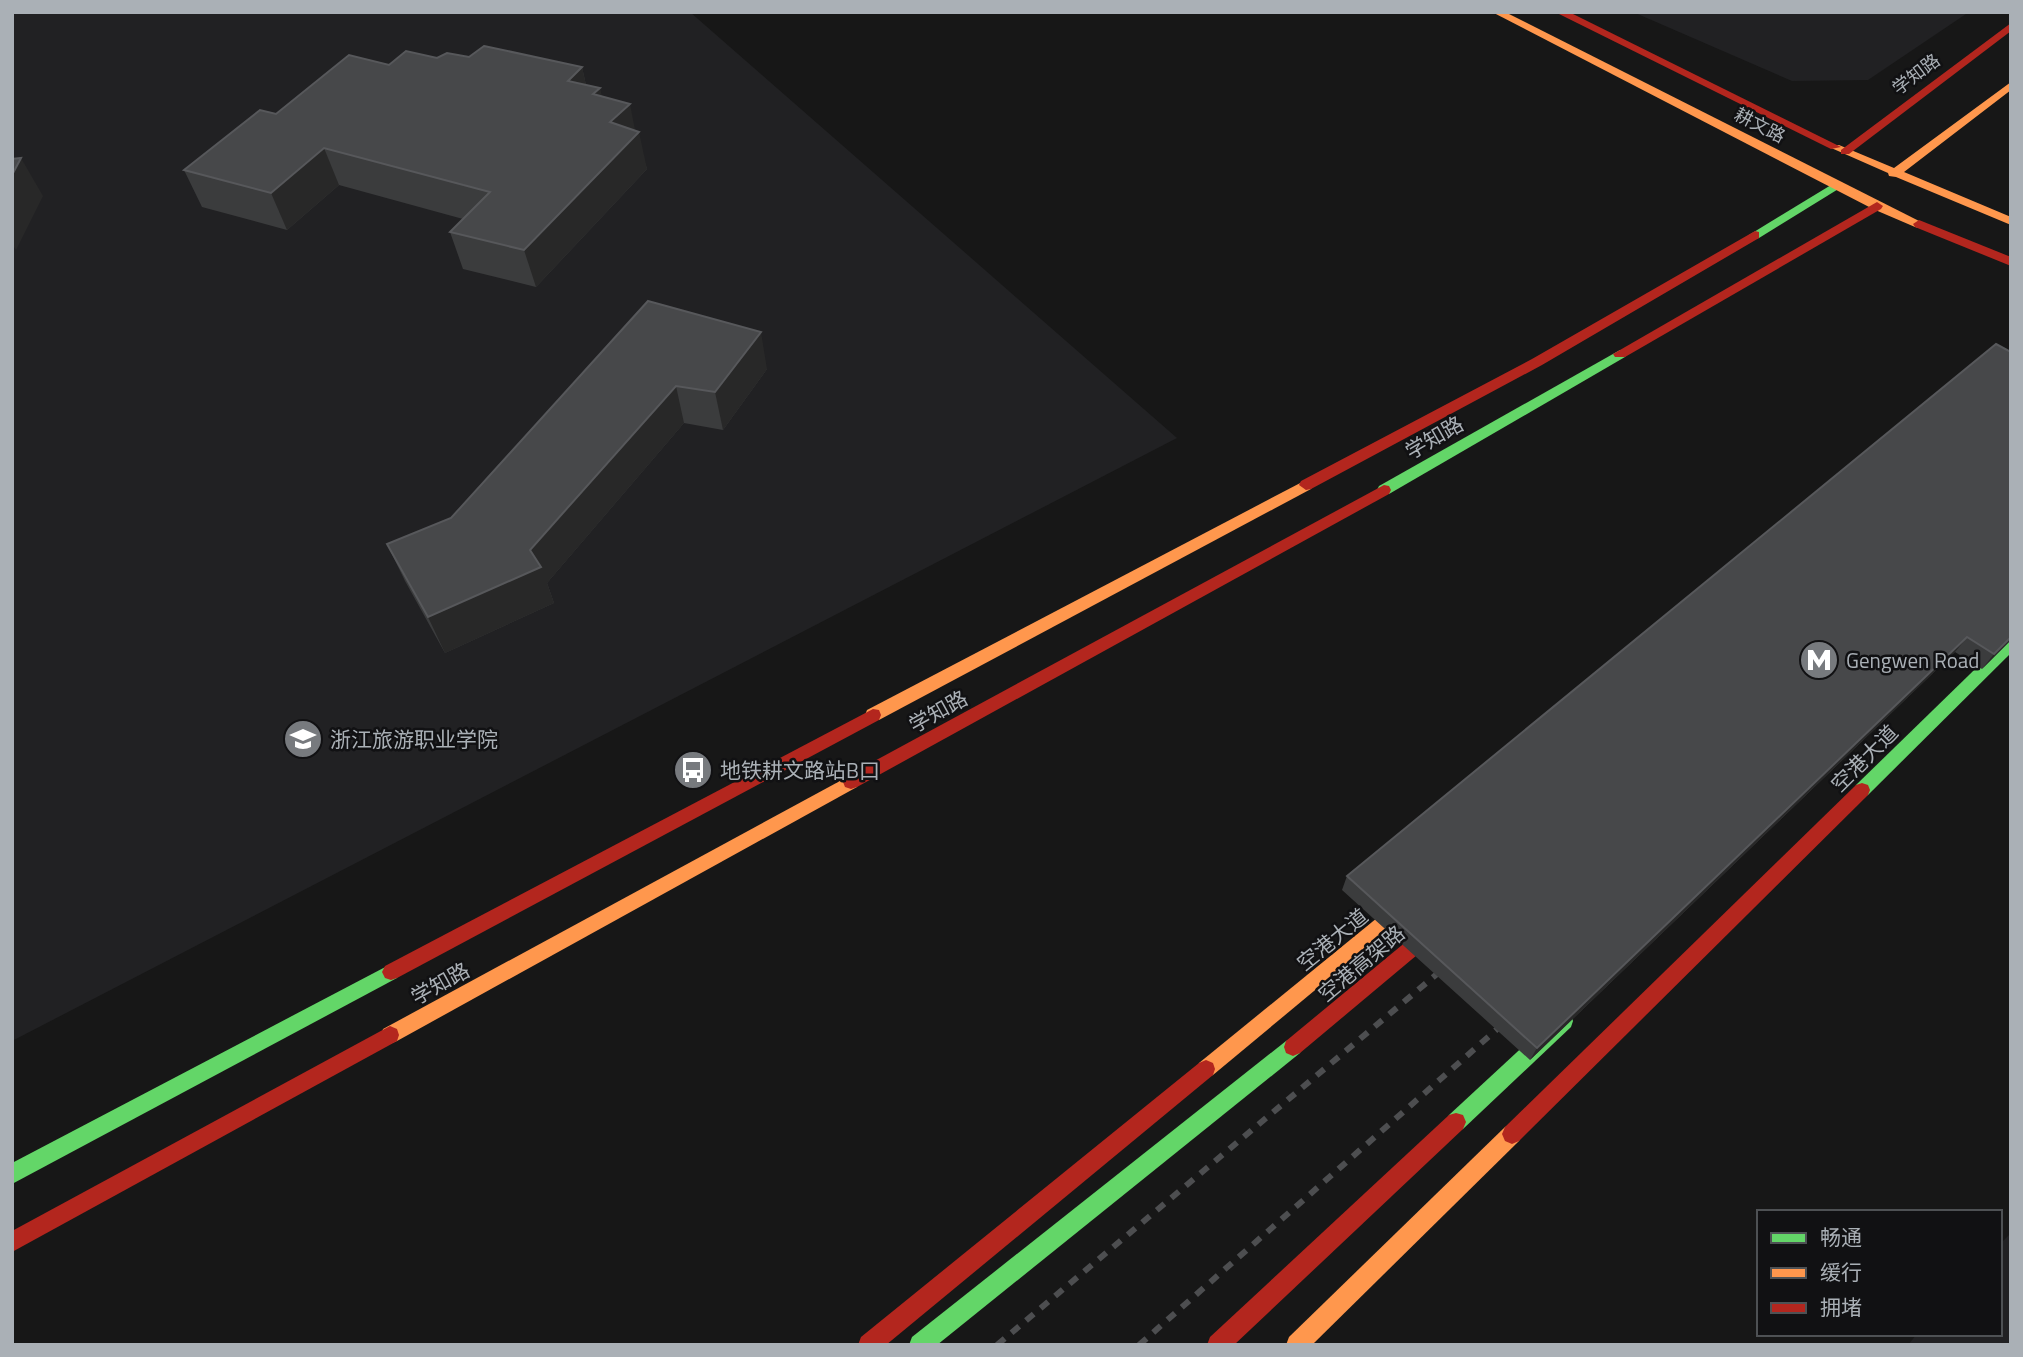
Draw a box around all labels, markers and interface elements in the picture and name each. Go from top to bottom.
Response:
street label: 学知路 [1886,47,1946,101]
street label: 耕文路 [1730,101,1790,149]
street label: 学知路 [1399,407,1469,467]
metro station icon: Gengwen Road [1798,639,1840,681]
place label: Gengwen Road [1846,644,1979,676]
street label: 学知路 [903,682,973,740]
street label: 空港大道 [1823,717,1905,799]
school or university icon: 浙江旅游职业学院 [282,718,324,760]
place label: 浙江旅游职业学院 [330,723,498,755]
bus stop icon: 地铁耕文路站B口 [672,749,714,791]
place label: 地铁耕文路站B口 [720,754,880,786]
street label: 空港大道 [1289,900,1375,978]
street label: 空港高架路 [1310,917,1412,1009]
street label: 学知路 [405,954,475,1012]
legend [1757,1210,2002,1336]
text: 畅通 [1820,1221,1862,1253]
text: 缓行 [1820,1256,1862,1288]
text: 拥堵 [1820,1291,1862,1323]

